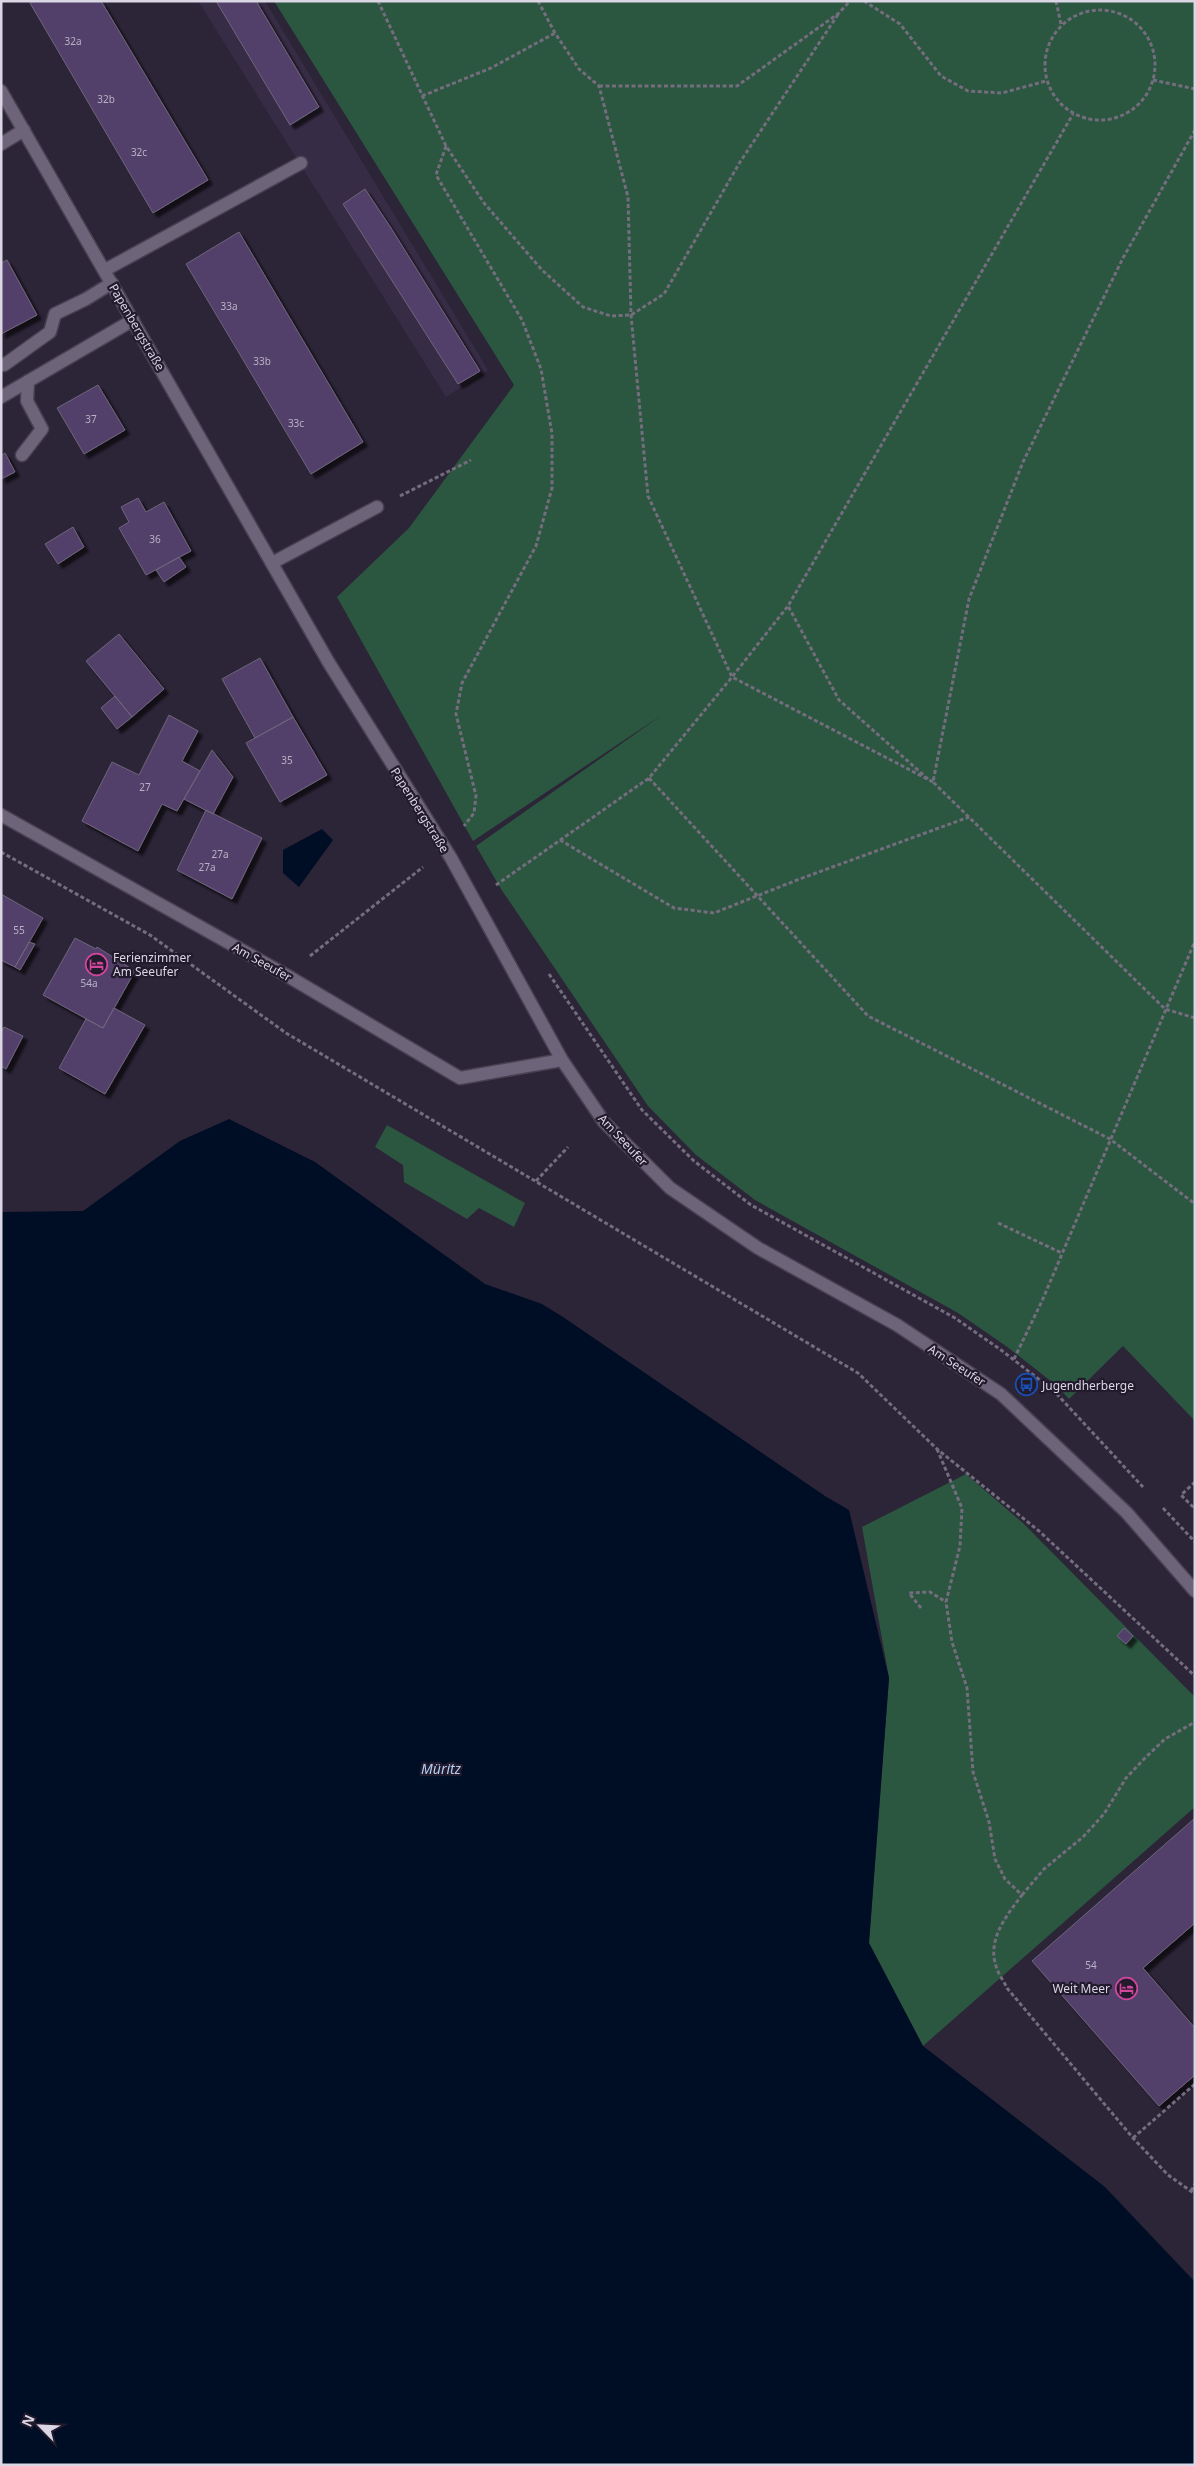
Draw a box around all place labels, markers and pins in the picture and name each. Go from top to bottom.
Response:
place label: Ferienzimmer Am Seeufer [113,949,191,980]
hotel icon: Ferienzimmer Am Seeufer [85,952,109,976]
bus stop icon: Jugendherberge [1014,1373,1038,1397]
place label: Jugendherberge [1041,1377,1134,1394]
hotel icon: Weit Meer [1114,1976,1138,2000]
place label: Weit Meer [1052,1980,1110,1997]

